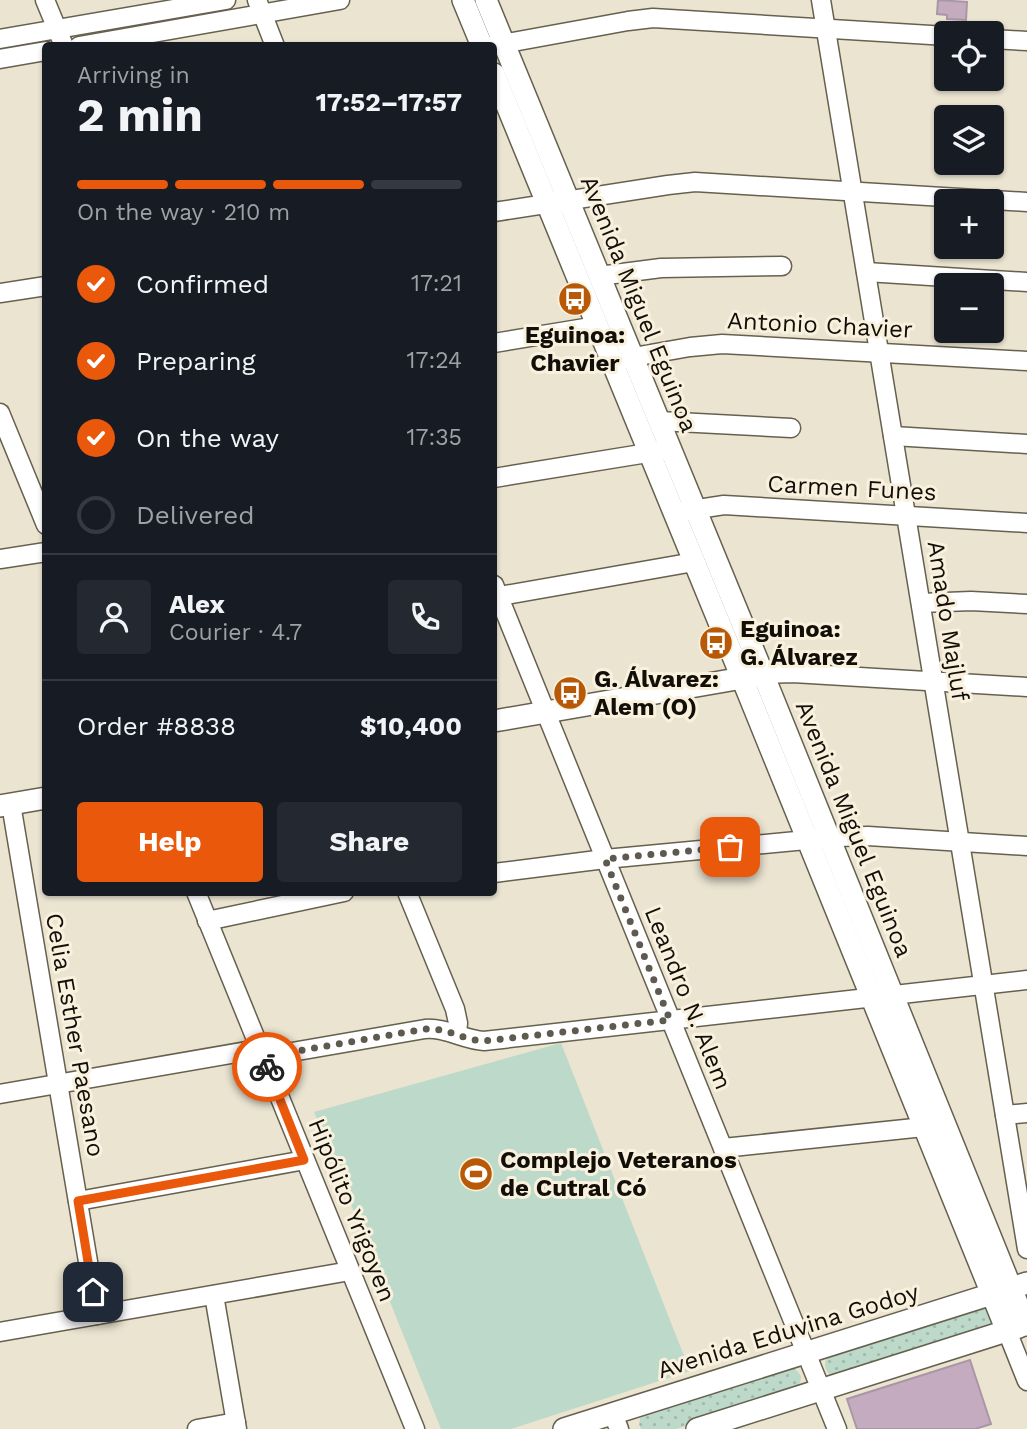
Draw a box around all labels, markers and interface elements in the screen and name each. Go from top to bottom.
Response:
map controls [934,21,1004,343]
button: locate [934,21,1004,91]
text: Arriving in [77,62,190,89]
text: 17:52–17:57 [316,87,462,117]
text: 2 min [77,88,203,142]
button: layers [934,105,1004,175]
street label: Avenida Miguel Eguinoa [575,172,703,436]
button: + [934,189,1004,259]
text: On the way · 210 m [77,199,290,226]
icon: check [77,265,115,303]
text: Confirmed [136,269,269,299]
text: 17:21 [411,270,462,297]
button: − [934,273,1004,343]
bus stop icon: Eguinoa: Chavier [556,280,594,318]
street label: Antonio Chavier [726,306,914,344]
place label: Eguinoa: Chavier [525,321,625,377]
icon: check [77,342,115,380]
text: Preparing [136,346,256,376]
text: 17:24 [407,347,462,374]
icon: check [77,419,115,457]
text: On the way [136,423,279,453]
text: 17:35 [407,424,462,451]
street label: Carmen Funes [767,470,937,506]
text: Delivered [136,500,255,530]
street label: Amado Majluf [922,539,975,704]
button: person [77,580,151,654]
button: phone [388,580,462,654]
text: Alex [169,589,225,619]
place label: Eguinoa: G. Álvarez [740,615,858,671]
text: Courier · 4.7 [169,619,302,646]
bus stop icon: Eguinoa: G. Álvarez [697,624,735,662]
place label: G. Álvarez: Alem (O) [594,665,719,721]
bus stop icon: G. Álvarez: Alem (O) [551,674,589,712]
street label: Avenida Miguel Eguinoa [790,697,918,961]
text: Order #8838 [77,711,236,741]
text: $10,400 [360,711,462,741]
button: Help [77,802,263,882]
button: Share [277,802,462,882]
pin [700,817,760,877]
icon: bag [711,828,749,866]
street label: Leandro N. Alem [639,903,737,1093]
street label: Celia Esther Paesano [40,911,110,1159]
courier [232,1032,302,1102]
icon: bike [248,1048,286,1086]
street label: Hipólito Yrigoyen [302,1114,402,1306]
place label: Complejo Veteranos de Cutral Có [500,1146,737,1202]
sports icon: Complejo Veteranos de Cutral Có [457,1155,495,1193]
pin [63,1262,123,1322]
icon: home [74,1273,112,1311]
street label: Avenida Eduvina Godoy [654,1278,923,1384]

